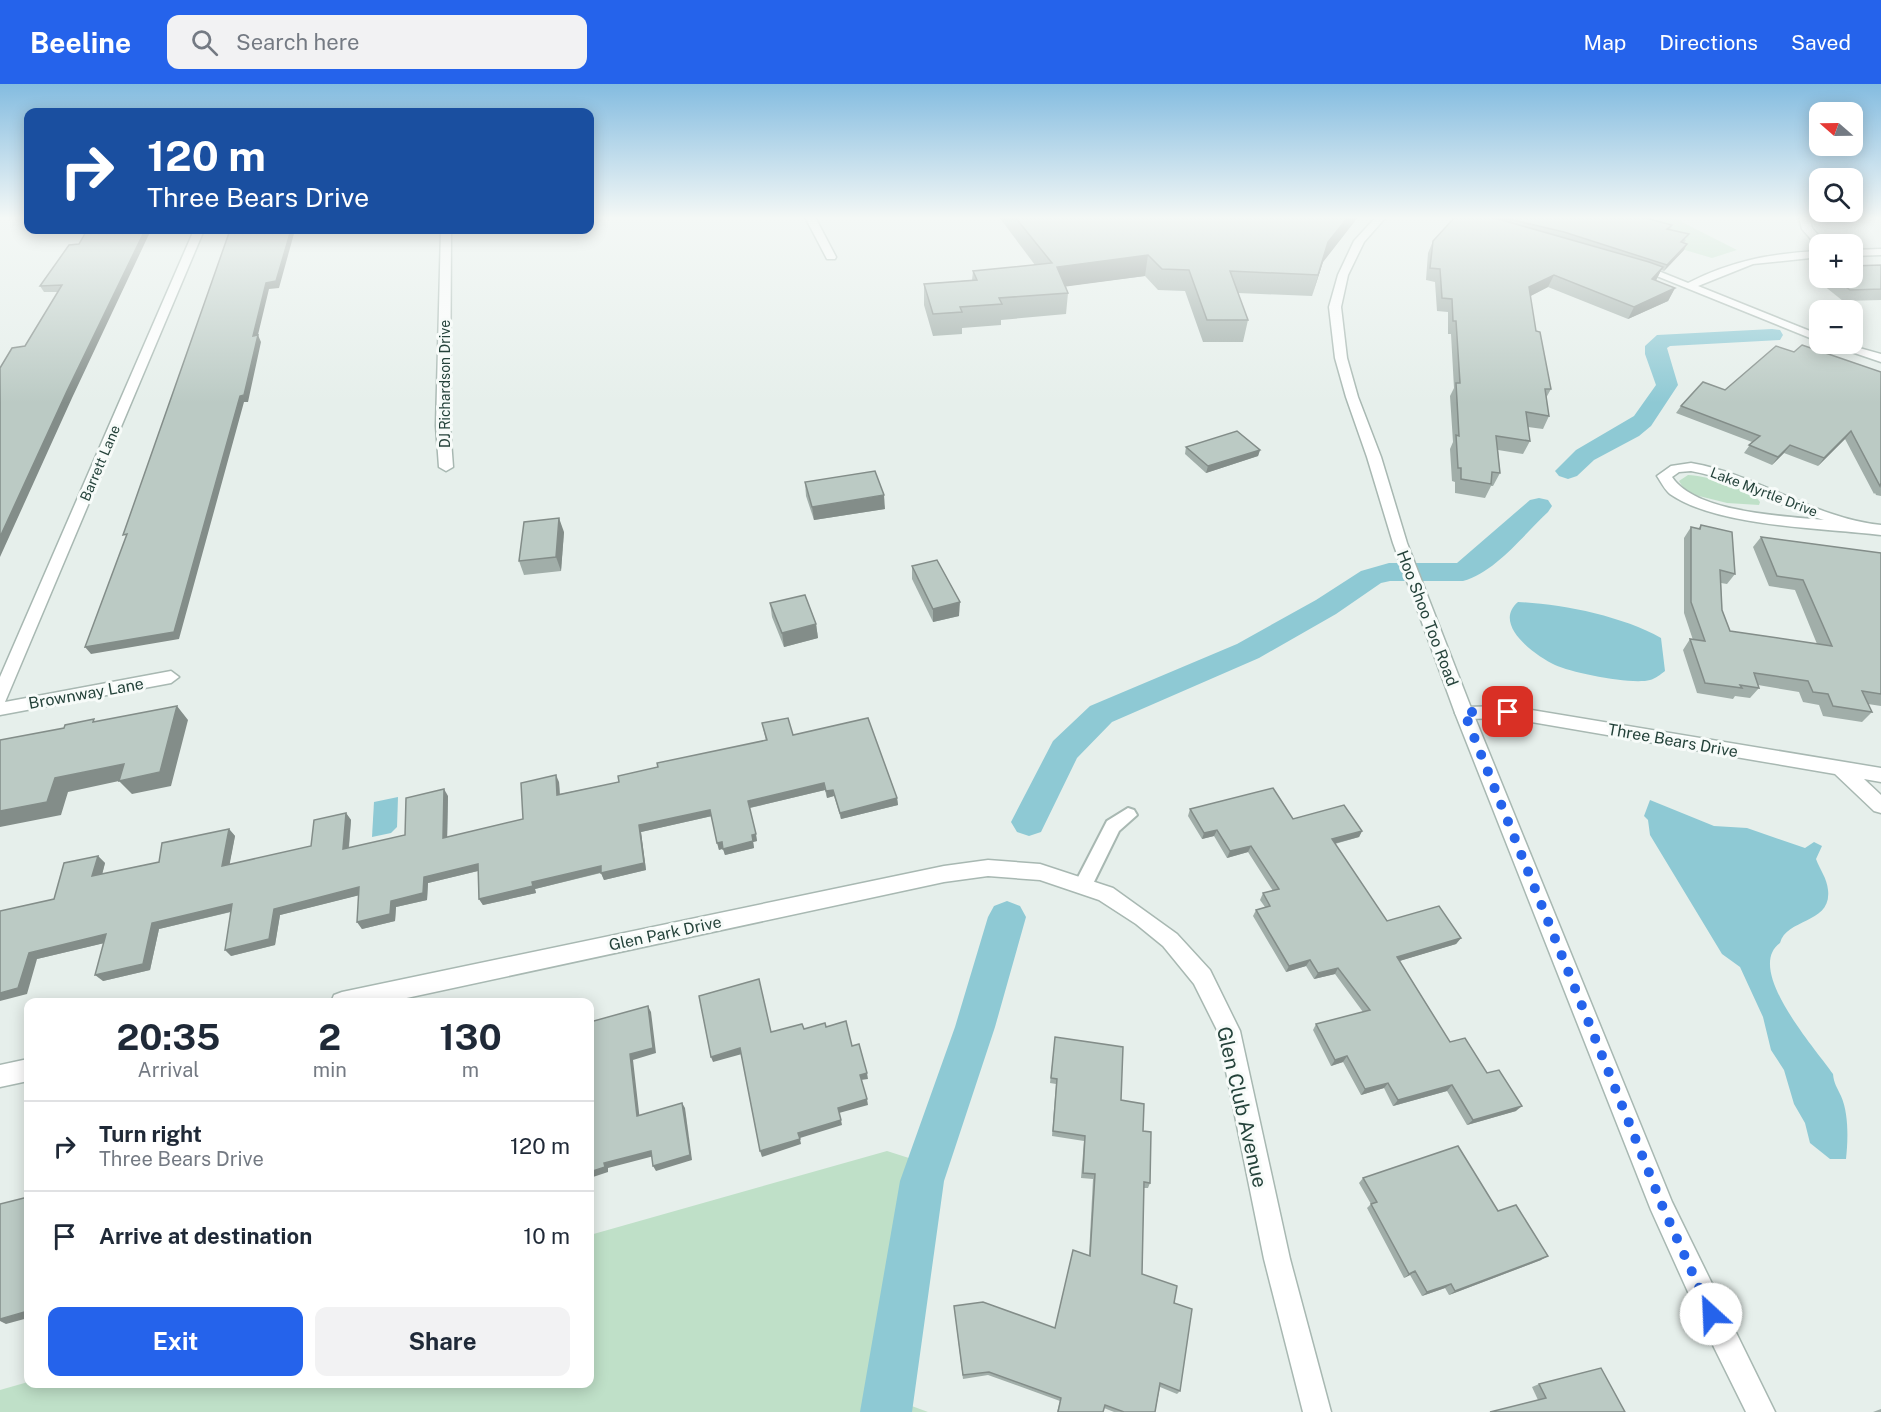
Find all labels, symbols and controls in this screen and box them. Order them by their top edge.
search box [167,15,587,69]
text: Beeline [30,26,131,59]
icon: search [188,26,221,59]
text: Search here [236,29,360,55]
text: Map [1584,30,1626,55]
text: Directions [1659,30,1758,55]
text: Saved [1791,30,1851,55]
north arrow [1809,102,1863,156]
map controls [1809,102,1863,354]
text: 120 m [147,131,266,180]
icon: right [48,132,126,210]
button: search [1809,168,1863,222]
text: Three Bears Drive [147,181,369,213]
button: + [1809,234,1863,288]
button: − [1809,300,1863,354]
street label: DJ Richardson Drive [437,320,453,448]
street label: Barrett Lane [77,423,123,503]
street label: Lake Myrtle Drive [1708,464,1820,520]
street label: Hoo Shoo Too Road [1393,548,1462,689]
street label: Brownway Lane [27,674,145,713]
pin [1482,686,1533,737]
icon: arrive [1491,695,1524,728]
street label: Three Bears Drive [1606,720,1739,761]
street label: Glen Park Drive [607,912,723,955]
text: 20:35 [116,1016,220,1058]
text: 2 [318,1016,341,1058]
text: 130 [439,1016,502,1058]
street label: Glen Club Avenue [1212,1024,1272,1190]
text: Arrival [138,1058,199,1082]
text: min [313,1058,347,1082]
text: m [462,1058,479,1082]
text: Turn right [99,1121,202,1147]
icon: right [48,1130,81,1163]
text: 120 m [510,1133,570,1159]
text: Three Bears Drive [99,1147,264,1171]
icon: arrive [48,1220,81,1253]
text: Arrive at destination [99,1223,312,1249]
text: 10 m [523,1223,570,1249]
position arrow [1679,1282,1743,1346]
button: Exit [48,1307,303,1376]
button: Share [315,1307,570,1376]

